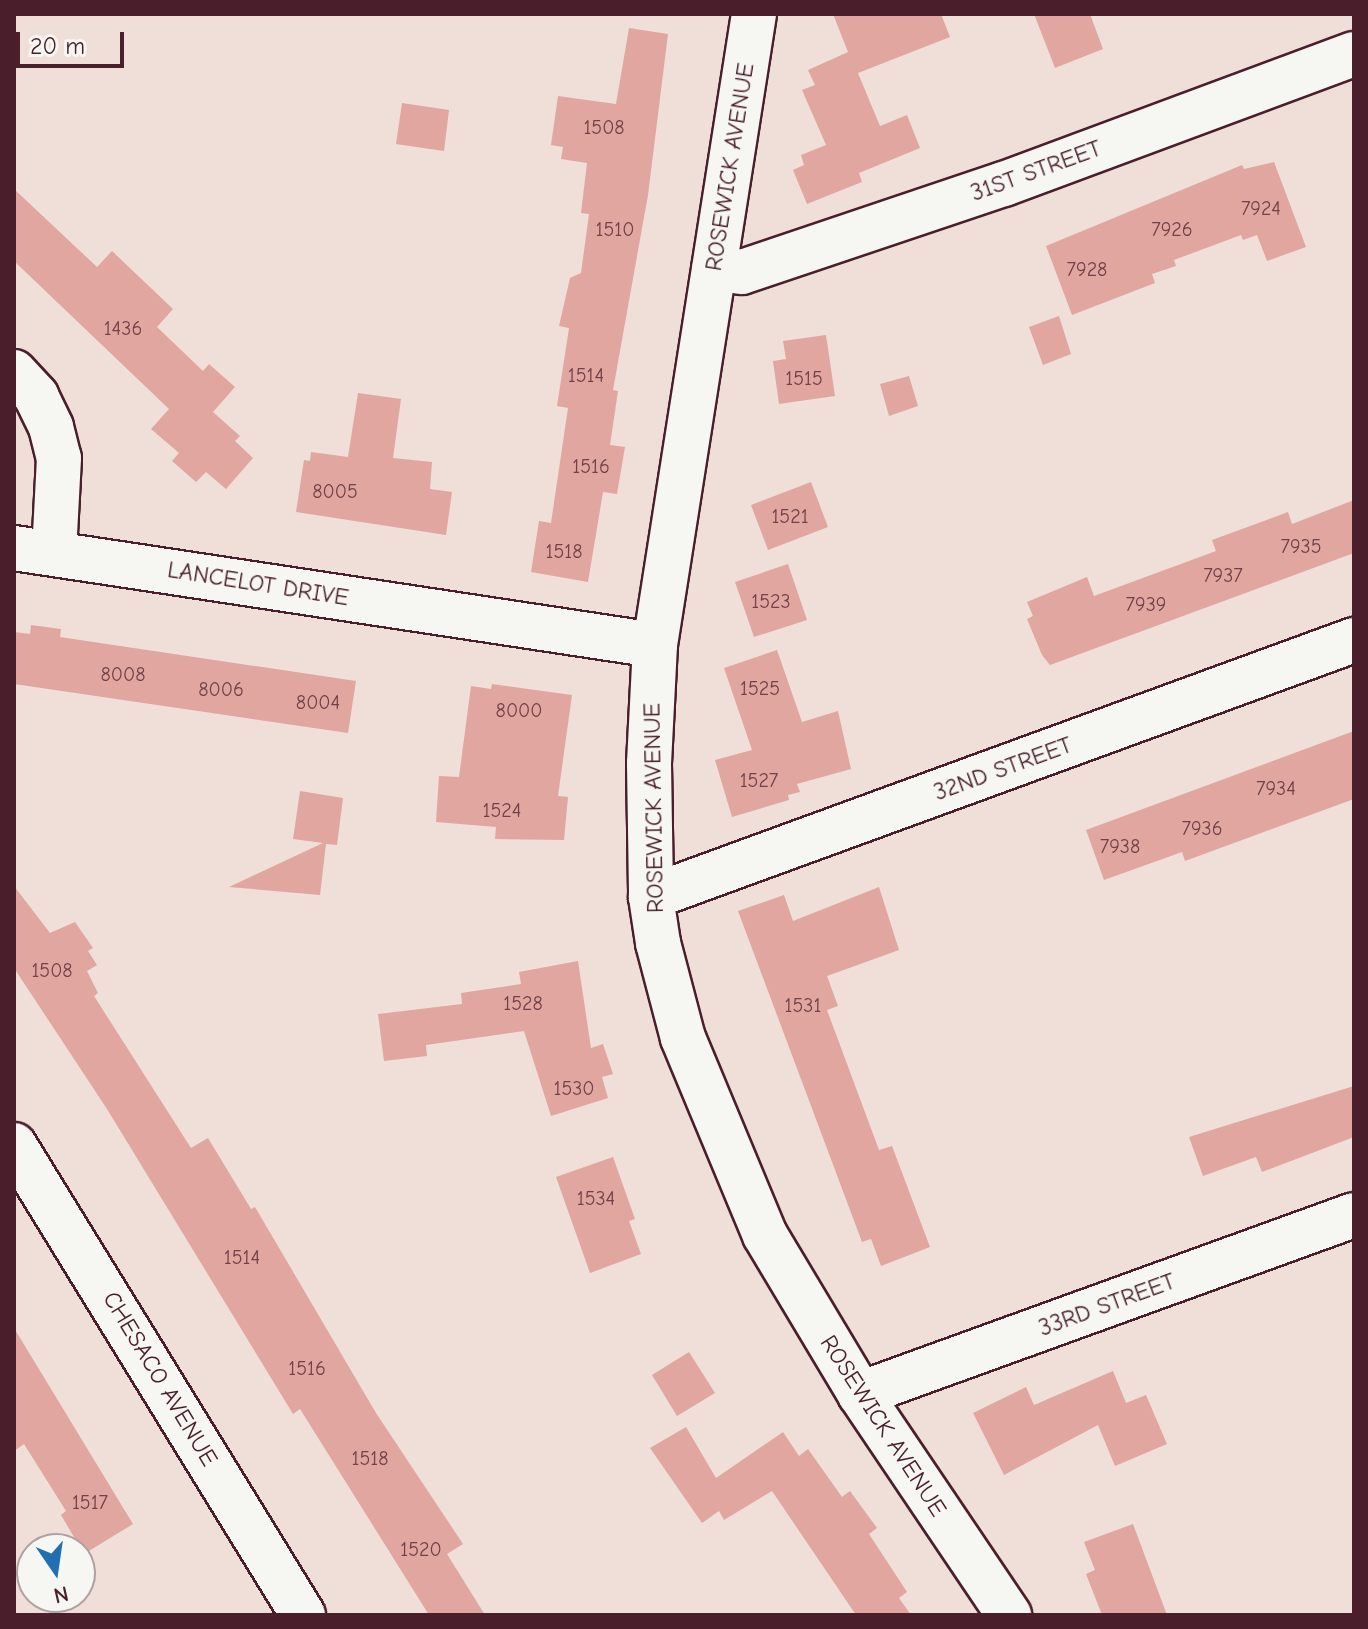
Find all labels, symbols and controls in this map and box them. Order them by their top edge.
scale bar [20,16,128,66]
text: 20 m [30,32,85,60]
street label: ROSEWICK AVENUE [699,61,761,273]
house number: 1508 [583,115,625,139]
street label: 31ST STREET [967,134,1105,208]
house number: 7924 [1241,196,1281,220]
house number: 1510 [596,217,634,241]
house number: 7926 [1151,217,1193,241]
house number: 7928 [1067,257,1107,281]
house number: 1436 [104,316,142,340]
house number: 1514 [568,363,604,387]
house number: 1515 [785,366,823,390]
house number: 1516 [572,454,610,478]
house number: 8005 [312,479,358,503]
house number: 1521 [771,504,809,528]
house number: 7935 [1281,534,1321,558]
house number: 1518 [546,539,582,563]
street label: LANCELOT DRIVE [165,555,351,613]
house number: 7937 [1203,563,1243,587]
house number: 1523 [751,589,791,613]
house number: 7939 [1126,592,1166,616]
house number: 8008 [101,662,145,686]
house number: 1525 [740,676,780,700]
house number: 8006 [198,677,244,701]
house number: 8004 [296,690,340,714]
house number: 8000 [496,698,542,722]
street label: ROSEWICK AVENUE [638,703,670,913]
street label: 32ND STREET [930,731,1076,807]
house number: 1527 [740,768,778,792]
house number: 7934 [1256,776,1296,800]
house number: 1524 [483,798,521,822]
house number: 7936 [1182,816,1222,840]
house number: 7938 [1100,834,1140,858]
house number: 1508 [31,958,73,982]
house number: 1528 [503,991,543,1015]
house number: 1531 [785,993,821,1017]
house number: 1530 [553,1076,595,1100]
house number: 1534 [577,1186,615,1210]
house number: 1514 [224,1245,260,1269]
street label: 33RD STREET [1035,1267,1179,1343]
street label: CHESACO AVENUE [96,1286,224,1472]
street label: ROSEWICK AVENUE [814,1330,952,1522]
house number: 1516 [288,1356,326,1380]
house number: 1518 [352,1446,388,1470]
house number: 1517 [72,1490,108,1514]
north arrow [16,1533,96,1613]
house number: 1520 [400,1537,442,1561]
text: N [51,1580,71,1609]

